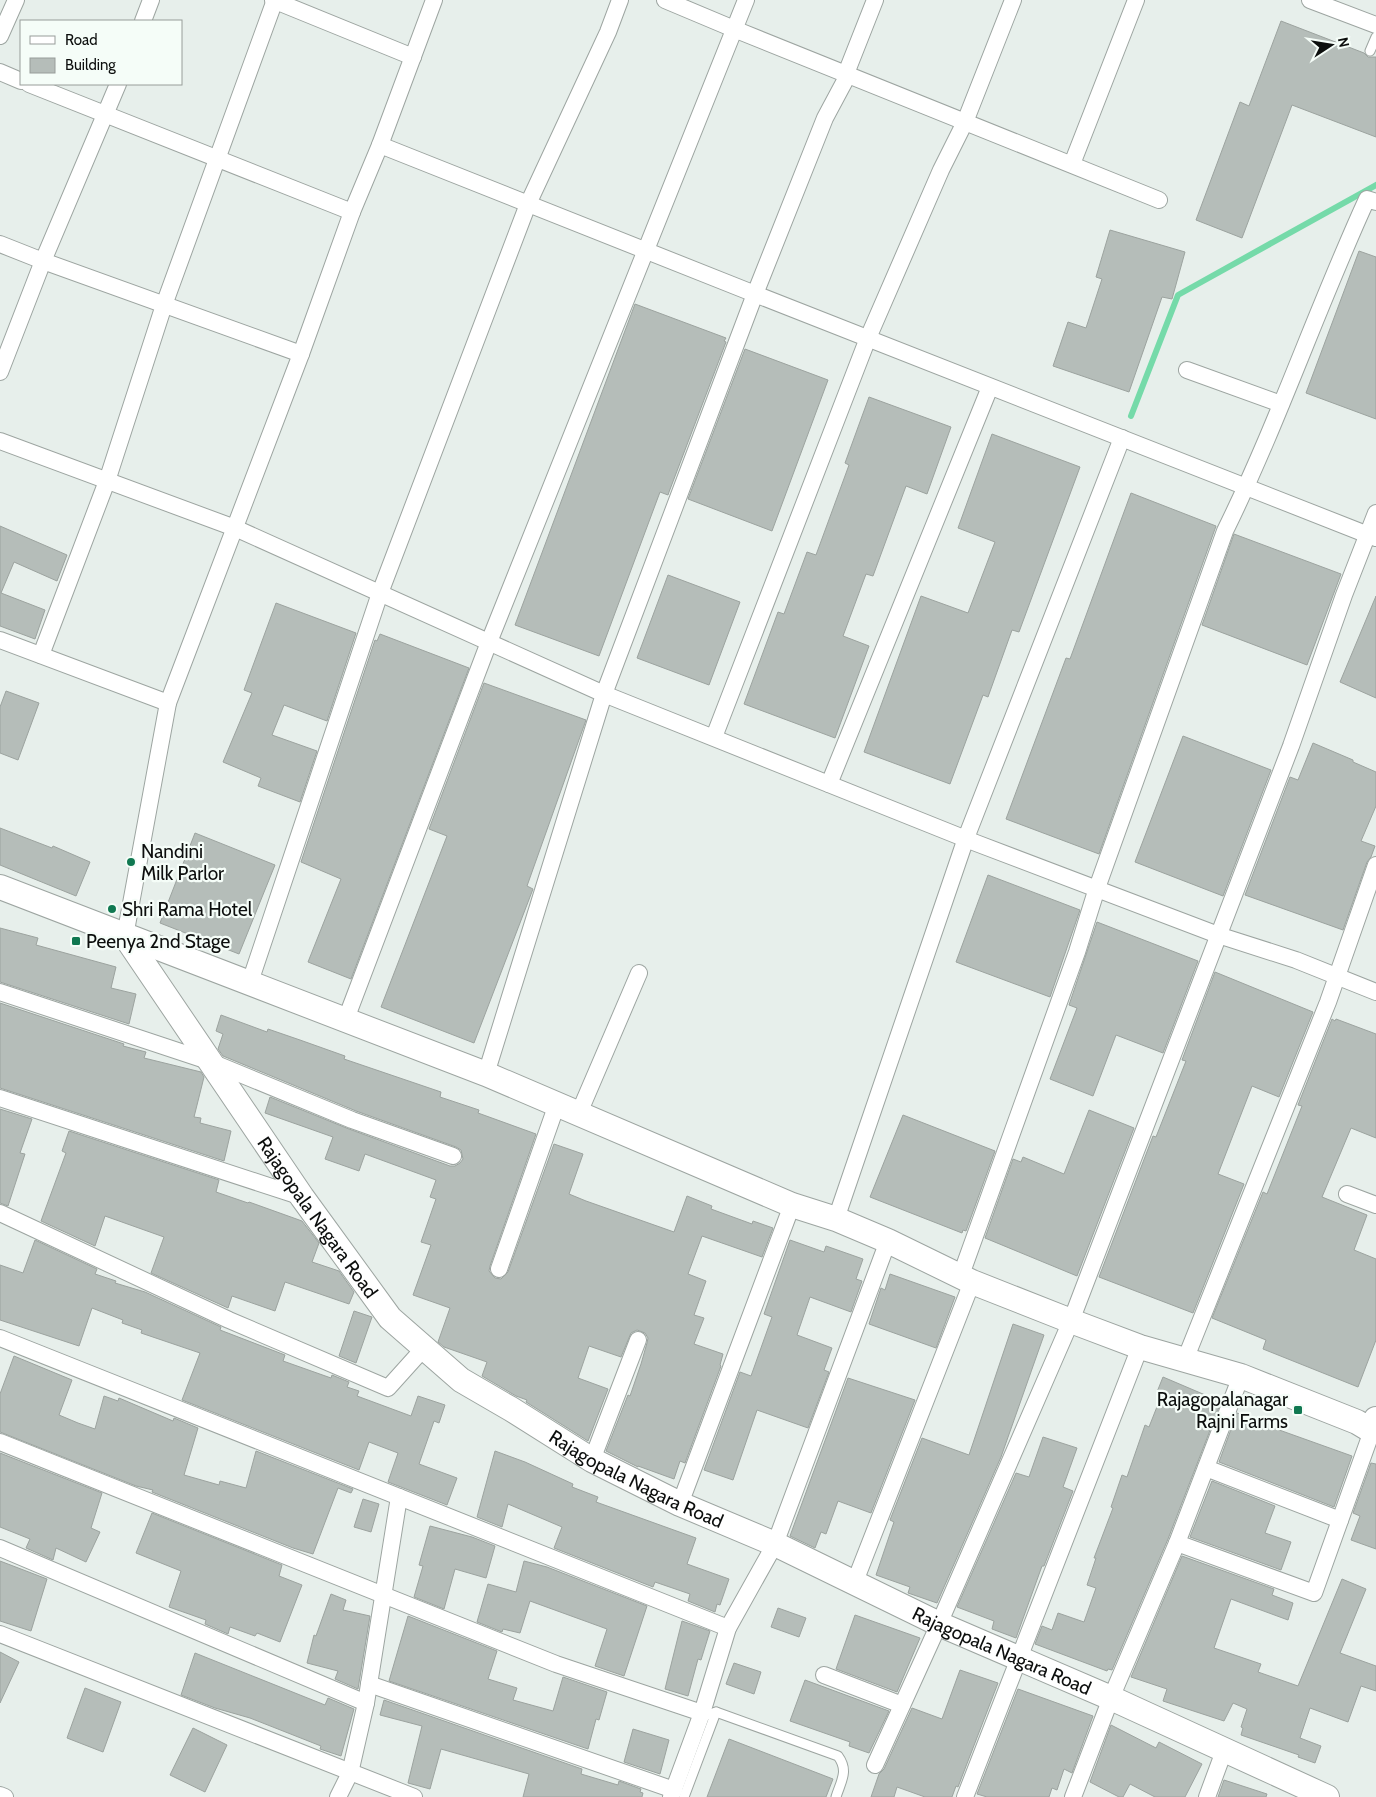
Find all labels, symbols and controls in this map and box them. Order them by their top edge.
legend [20,20,182,85]
north arrow [1306,20,1356,70]
text: Road [65,31,98,49]
text: N [1334,36,1354,49]
text: Building [65,56,116,74]
place label: Nandini Milk Parlor [141,840,224,885]
marker: Nandini Milk Parlor [125,856,137,868]
place label: Shri Rama Hotel [122,898,253,921]
marker: Shri Rama Hotel [106,903,118,915]
place label: Peenya 2nd Stage [86,930,231,953]
marker: Peenya 2nd Stage [70,935,82,947]
street label: Rajagopala Nagara Road [253,1132,383,1302]
place label: Rajagopalanagar Rajni Farms [1157,1388,1288,1433]
marker: Rajagopalanagar Rajni Farms [1292,1404,1304,1416]
street label: Rajagopala Nagara Road [545,1425,727,1533]
street label: Rajagopala Nagara Road [909,1601,1095,1700]

